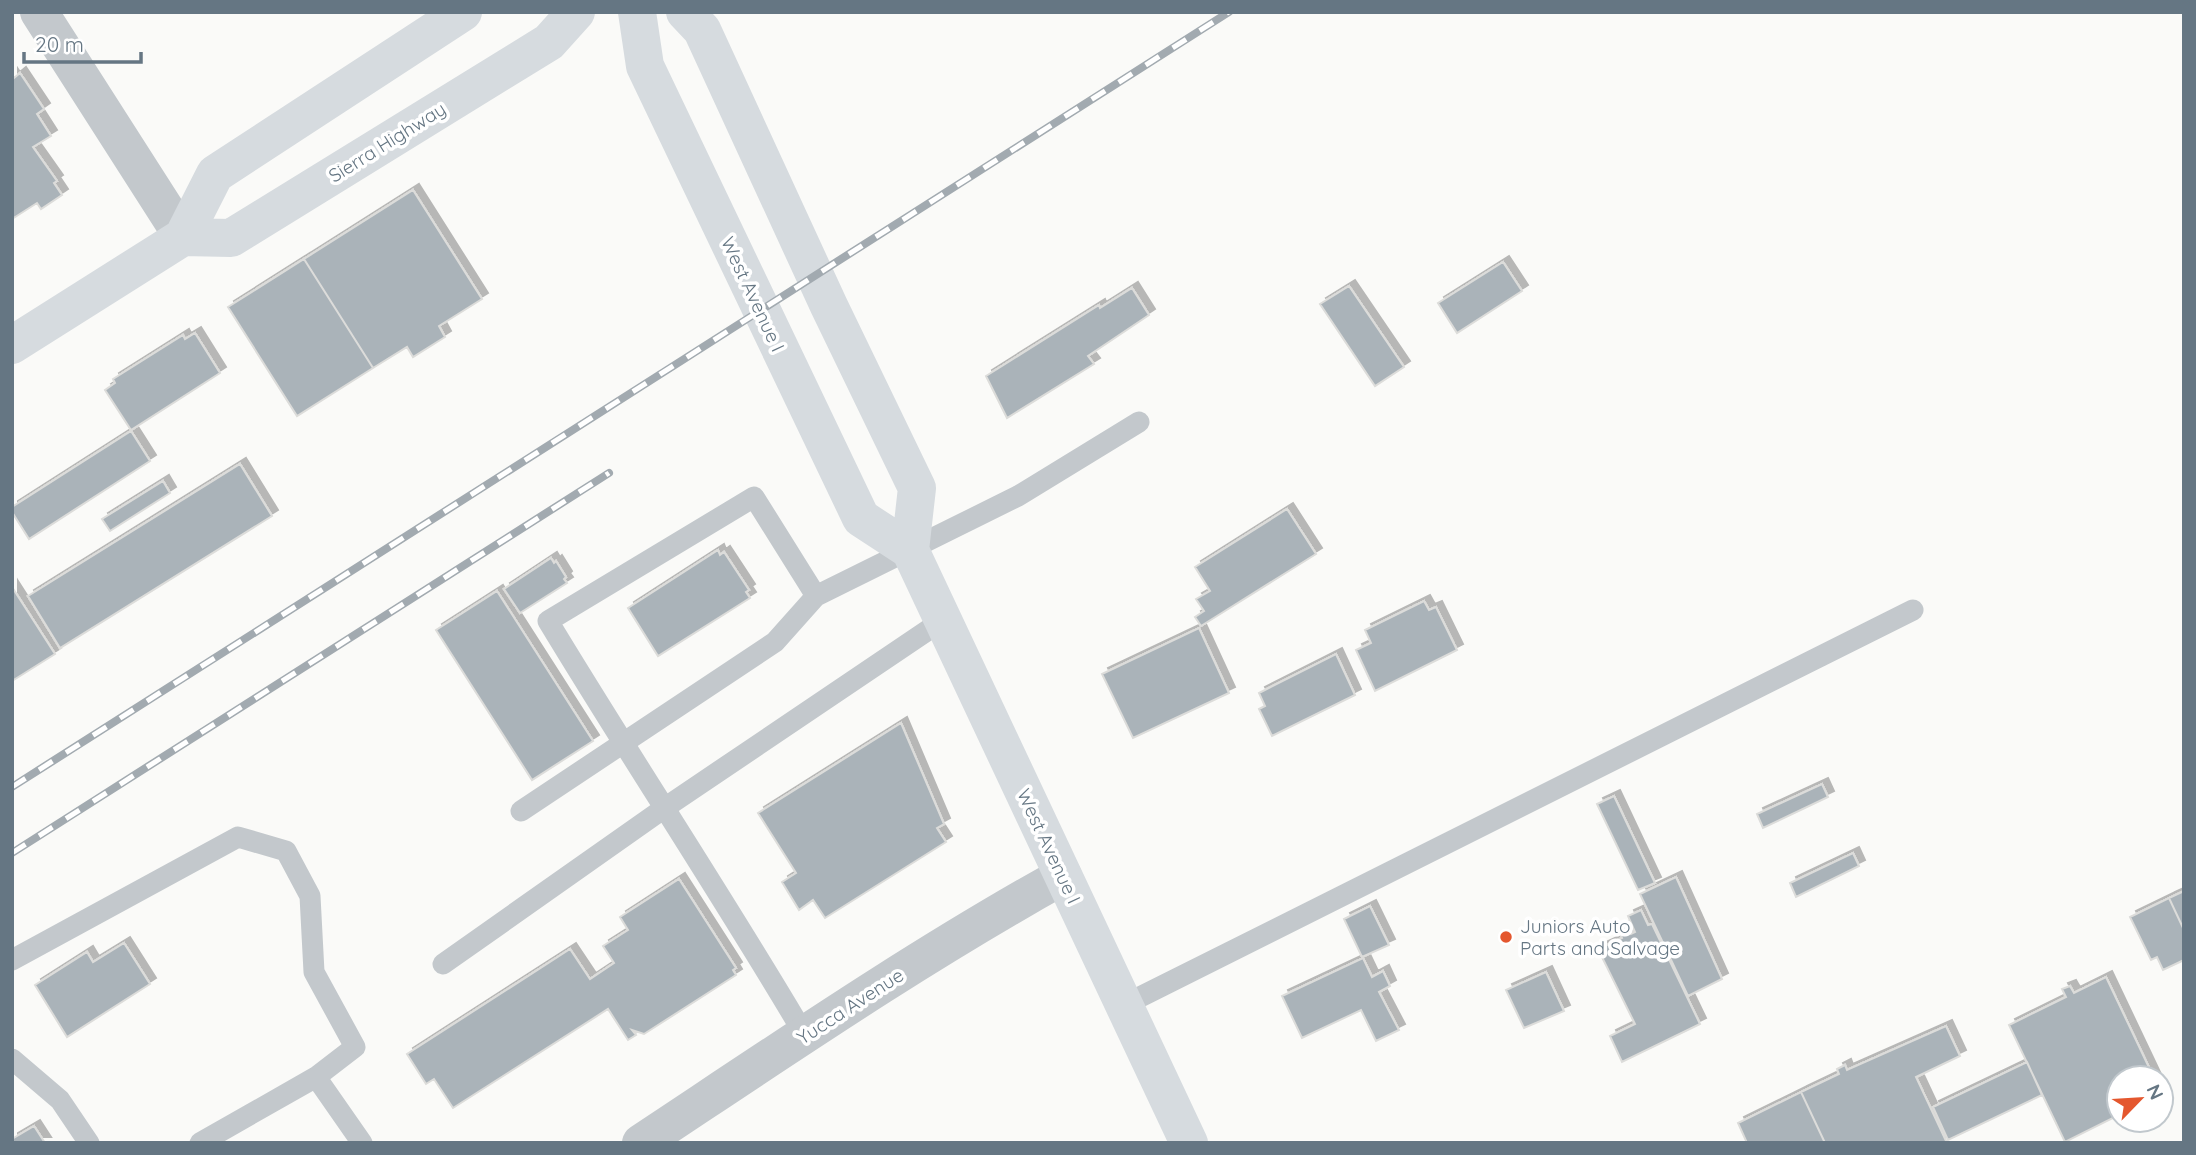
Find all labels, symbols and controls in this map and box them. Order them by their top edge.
scale bar [24,21,142,65]
text: 20 m [35,31,84,57]
street label: Sierra Highway [324,96,450,188]
street label: West Avenue I [716,233,790,355]
street label: West Avenue I [1012,785,1086,907]
place label: Juniors Auto Parts and Salvage [1520,914,1680,960]
marker: Juniors Auto Parts and Salvage [1498,929,1514,945]
street label: Yucca Avenue [792,963,908,1049]
north arrow [2105,1064,2175,1134]
text: N [2142,1080,2169,1103]

